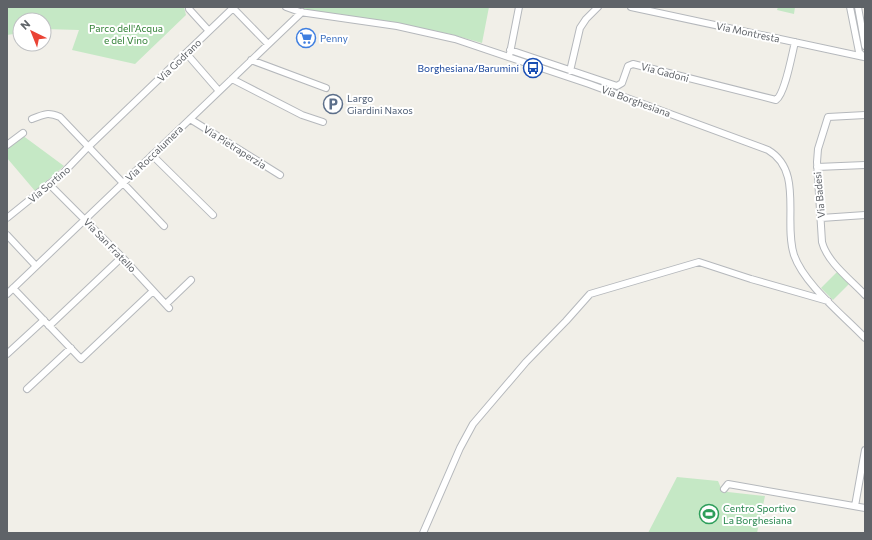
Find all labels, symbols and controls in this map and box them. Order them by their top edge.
north arrow [12,12,52,52]
text: N [17,17,32,32]
street label: Via Montresta [715,19,781,45]
park label: Parco dell'Acqua e del Vino [89,22,163,46]
supermarket icon: Penny [295,27,317,49]
place label: Penny [320,32,348,44]
street label: Via Godrano [155,36,204,84]
bus stop icon: Borghesiana/Barumini [522,57,544,79]
street label: Via Gadoni [640,60,690,84]
place label: Borghesiana/Barumini [418,62,519,74]
street label: Via Borghesiana [600,83,672,119]
place label: Largo Giardini Naxos [347,92,413,116]
parking icon: Largo Giardini Naxos [322,93,344,115]
street label: Via Roccalumera [123,123,185,183]
street label: Via Pietraperzia [201,123,269,171]
street label: Via Sortino [26,163,72,205]
street label: Via Badesi [811,171,827,219]
street label: Via San Fratello [81,216,139,274]
place label: Centro Sportivo La Borghesiana [723,502,796,526]
sports icon: Centro Sportivo La Borghesiana [698,503,720,525]

